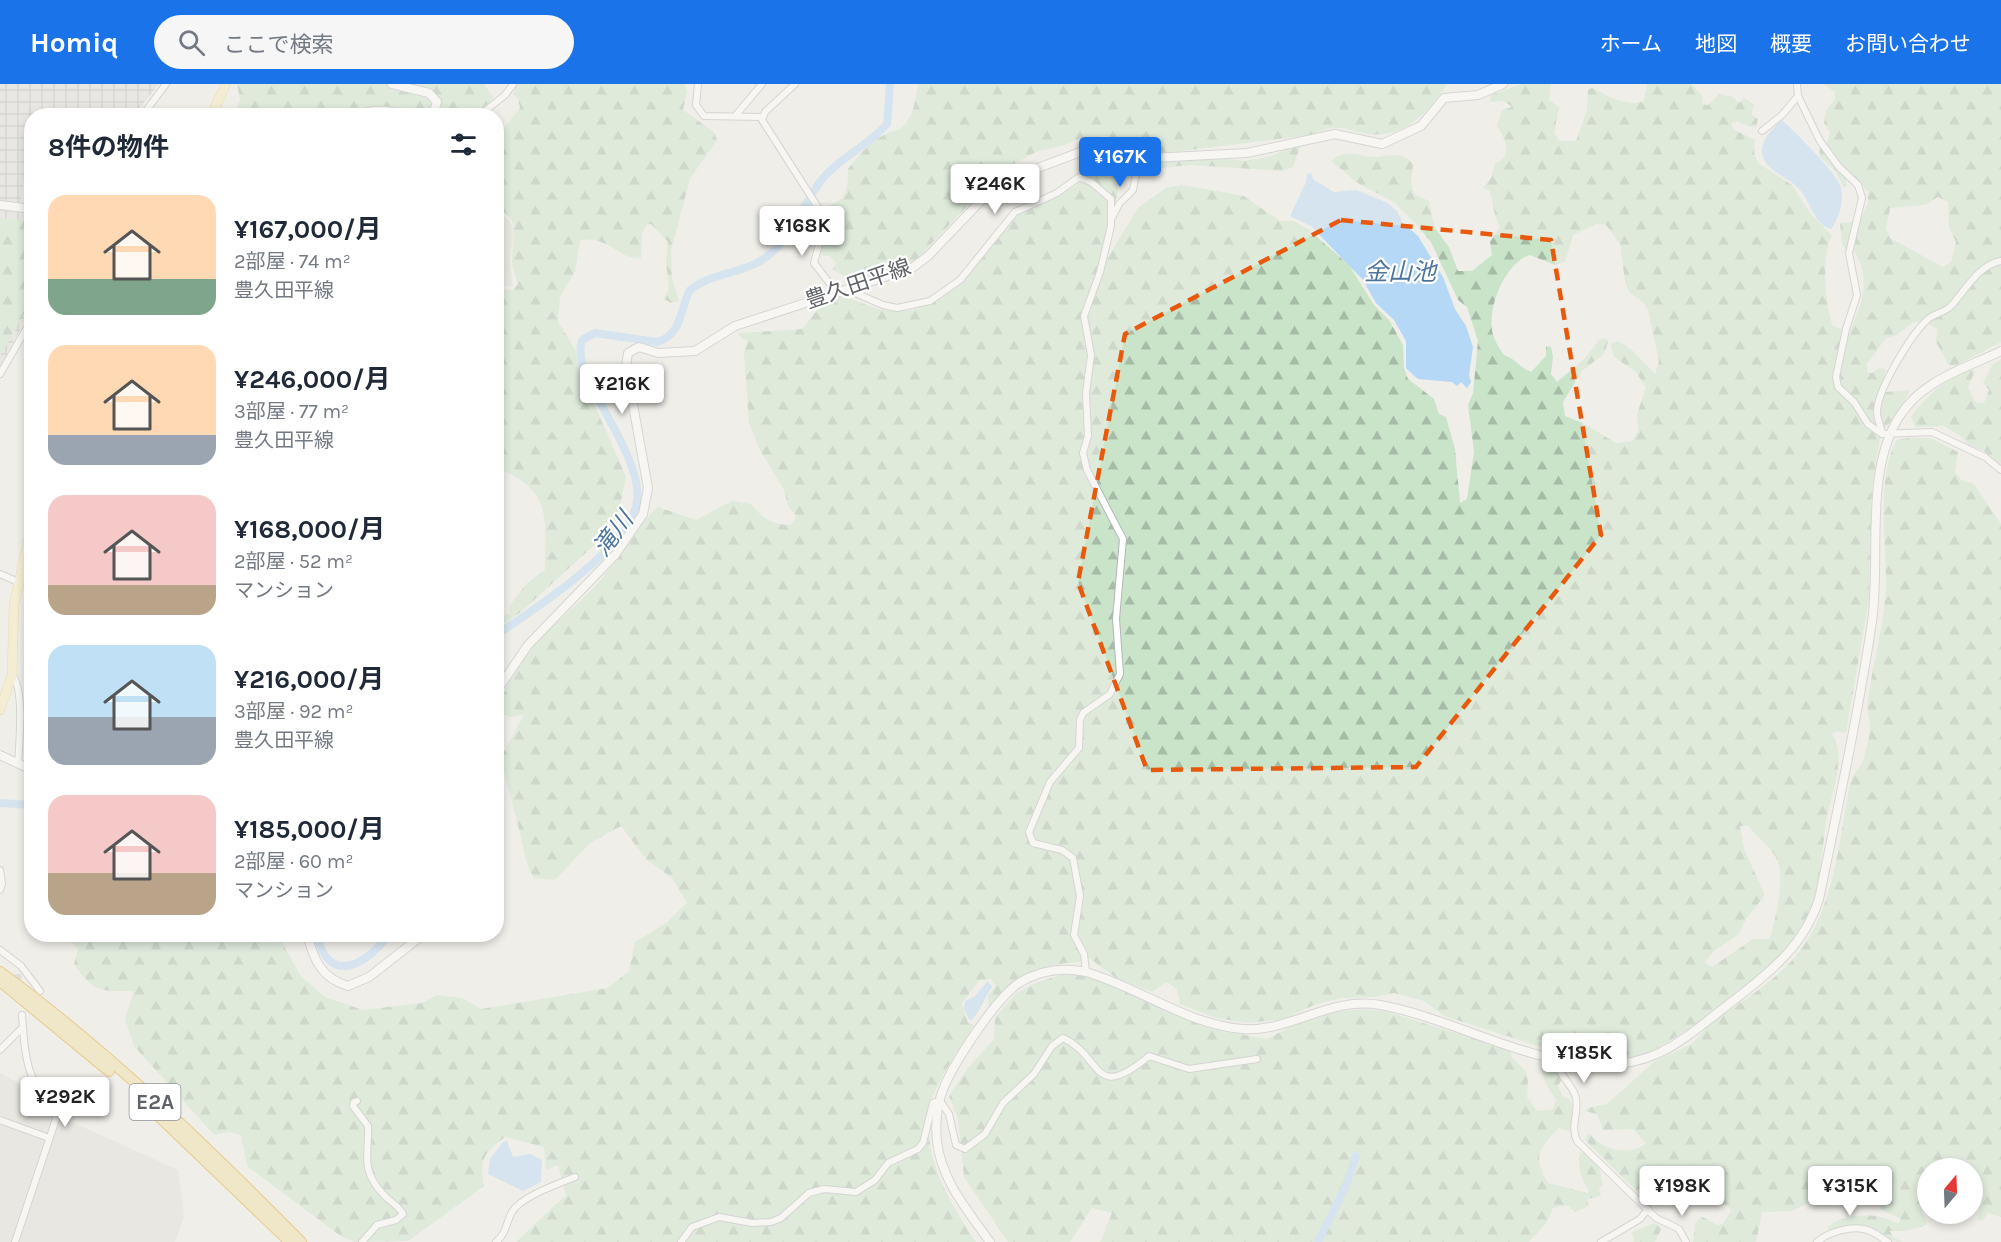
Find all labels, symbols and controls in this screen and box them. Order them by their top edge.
search box [154,15,574,69]
text: Homiq [30,26,118,59]
icon: search [175,26,208,59]
text: ここで検索 [223,32,333,58]
text: ホーム [1600,32,1662,56]
text: 地図 [1695,32,1737,56]
text: 概要 [1770,32,1812,56]
text: お問い合わせ [1845,32,1971,56]
icon: filters [447,128,480,161]
text: 8件の物件 [48,132,169,163]
pin: ¥167K [1078,137,1162,188]
text: ¥167K [1093,145,1147,168]
pin: ¥246K [953,164,1037,215]
text: ¥246K [965,172,1025,195]
pin: ¥168K [760,206,844,257]
text: ¥167,000/月 [234,214,381,245]
text: ¥168K [773,214,831,237]
icon: home [96,219,168,291]
text: 2部屋 · 74 m² [234,250,351,273]
street label: 豊久田平線 [802,254,914,314]
water label: 金山池 [1364,258,1438,286]
text: 豊久田平線 [234,279,334,302]
text: ¥246,000/月 [234,364,390,395]
pin: ¥216K [580,364,664,415]
icon: home [96,369,168,441]
text: ¥216K [594,372,650,395]
text: 3部屋 · 77 m² [234,400,349,423]
text: 豊久田平線 [234,429,334,452]
water label: 滝川 [587,504,640,562]
text: ¥168,000/月 [234,514,385,545]
icon: home [96,519,168,591]
text: 2部屋 · 52 m² [234,550,353,573]
text: マンション [234,579,334,602]
text: ¥216,000/月 [234,664,384,695]
icon: home [96,669,168,741]
text: 3部屋 · 92 m² [234,700,354,723]
text: 豊久田平線 [234,729,334,752]
text: ¥185,000/月 [234,814,385,845]
icon: home [96,819,168,891]
text: 2部屋 · 60 m² [234,850,353,873]
text: マンション [234,879,334,902]
pin: ¥185K [1542,1033,1626,1084]
text: ¥185K [1556,1041,1612,1064]
pin: ¥292K [23,1077,107,1128]
road number: E2A [130,1084,180,1120]
text: ¥292K [34,1085,96,1108]
north arrow [1917,1158,1983,1224]
map controls [1917,1158,1983,1224]
pin: ¥198K [1640,1166,1724,1217]
pin: ¥315K [1808,1166,1892,1217]
text: ¥198K [1653,1174,1711,1197]
text: ¥315K [1822,1174,1878,1197]

